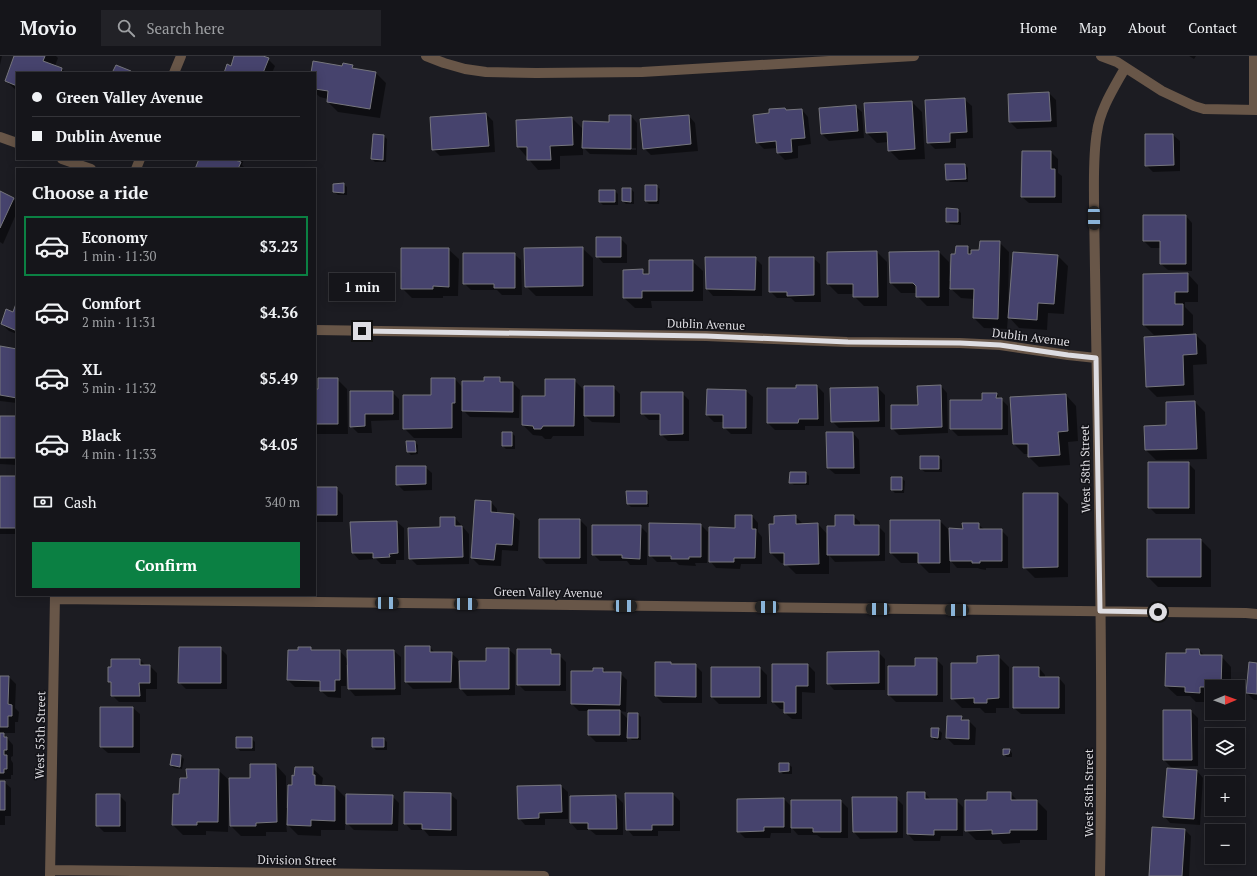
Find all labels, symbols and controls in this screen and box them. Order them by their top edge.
search box [101,10,381,46]
text: Movio [20,15,77,40]
icon: search [115,17,137,39]
text: Search here [147,18,225,38]
text: Home [1020,18,1057,37]
text: Map [1079,18,1106,37]
text: About [1128,18,1166,37]
text: Contact [1188,18,1237,37]
text: Green Valley Avenue [56,87,203,107]
text: Dublin Avenue [56,126,161,146]
text: Choose a ride [32,180,148,204]
car [1088,206,1100,230]
text: Economy [82,227,147,247]
icon: car [34,228,70,264]
text: $3.23 [260,236,298,256]
text: 1 min · 11:30 [82,247,156,265]
callout: 1 min [329,273,395,301]
text: 1 min [344,278,380,296]
text: Comfort [82,293,141,313]
icon: car [34,294,70,330]
text: $4.36 [260,302,298,322]
text: 2 min · 11:31 [82,313,156,331]
street label: Dublin Avenue [667,315,745,333]
route end [353,322,371,340]
street label: Dublin Avenue [991,325,1071,349]
text: XL [82,359,102,379]
icon: car [34,360,70,396]
text: $5.49 [260,368,298,388]
text: 3 min · 11:32 [82,379,156,397]
street label: West 58th Street [1077,424,1093,513]
text: Black [82,425,121,445]
icon: car [34,426,70,462]
text: $4.05 [260,434,298,454]
text: 4 min · 11:33 [82,445,156,463]
icon: cash [32,491,54,513]
text: Cash [64,492,97,512]
text: 340 m [265,493,300,511]
button: Confirm [32,542,300,588]
street label: Green Valley Avenue [493,584,603,600]
car [375,597,399,609]
car [454,598,478,610]
car [613,600,637,612]
car [755,601,779,613]
car [866,603,890,615]
route start [1149,603,1167,621]
car [945,604,969,616]
north arrow [1205,680,1245,720]
map controls [1205,680,1245,864]
street label: West 55th Street [32,690,48,779]
button: layers [1205,728,1245,768]
street label: West 58th Street [1081,748,1096,837]
button: + [1205,776,1245,816]
button: − [1205,824,1245,864]
street label: Division Street [257,852,337,868]

